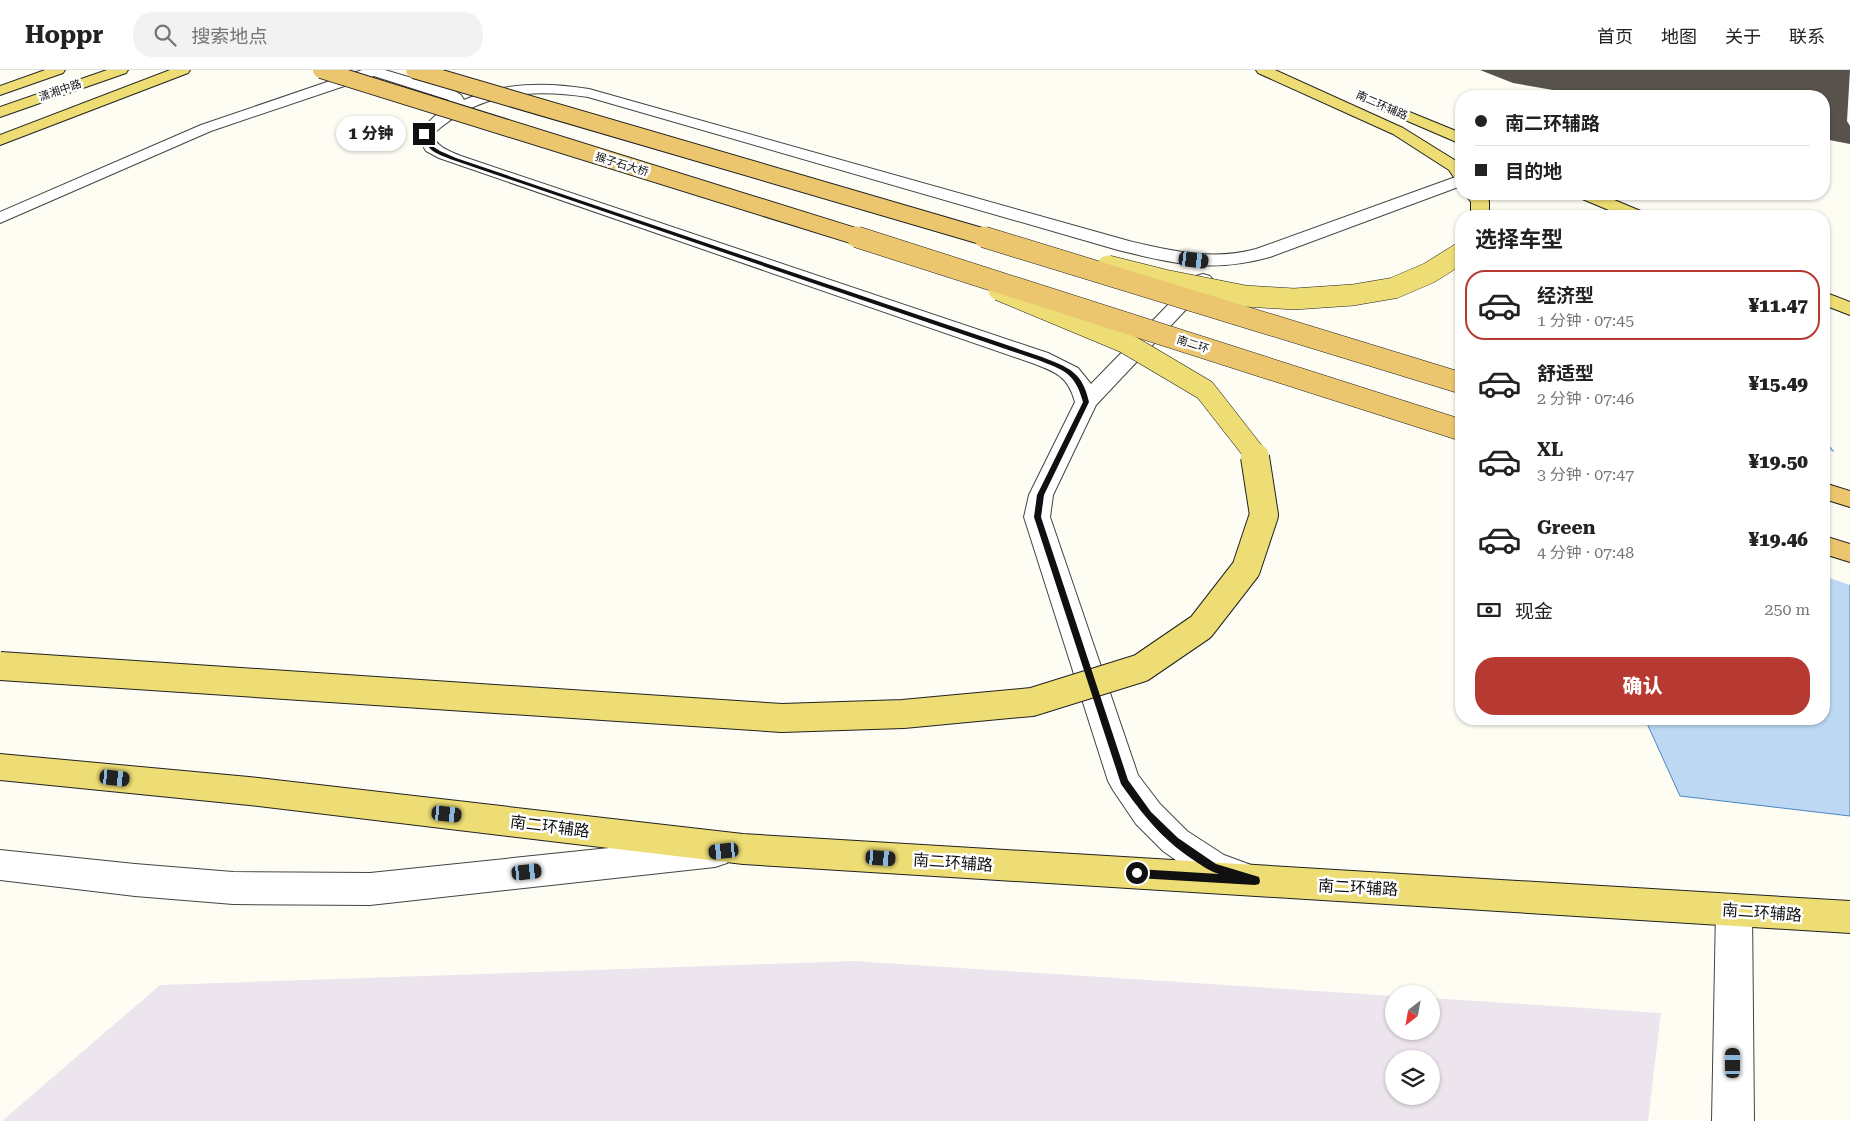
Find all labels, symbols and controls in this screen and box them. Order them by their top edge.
search box [133,12,483,57]
text: Hoppr [25,21,103,49]
icon: search [151,21,179,49]
text: 搜索地点 [191,25,267,48]
text: 首页 [1597,26,1633,47]
text: 地图 [1661,26,1697,47]
text: 关于 [1725,26,1761,47]
text: 联系 [1789,26,1825,47]
street label: 潇湘中路 [37,77,83,104]
street label: 南二环辅路 [1354,88,1410,123]
text: 南二环辅路 [1505,112,1600,135]
callout: 1 分钟 [336,116,406,152]
route end [413,123,435,145]
text: 1 分钟 [348,124,394,143]
street label: 猴子石大桥 [594,150,650,179]
text: 目的地 [1505,160,1562,183]
text: 选择车型 [1475,227,1563,252]
car [1178,251,1209,269]
icon: car [1477,283,1522,328]
text: 经济型 [1537,284,1594,307]
text: ¥11.47 [1748,294,1808,317]
text: 1 分钟 · 07:45 [1537,311,1634,330]
street label: 南二环 [1175,333,1211,356]
icon: car [1477,361,1522,406]
text: 舒适型 [1537,362,1594,385]
text: ¥15.49 [1748,372,1808,395]
text: 2 分钟 · 07:46 [1537,389,1634,408]
text: XL [1537,438,1563,461]
icon: car [1477,439,1522,484]
text: ¥19.50 [1748,450,1808,473]
text: 3 分钟 · 07:47 [1537,465,1634,484]
text: Green [1537,516,1595,539]
icon: car [1477,517,1522,562]
text: ¥19.46 [1748,528,1808,551]
text: 4 分钟 · 07:48 [1537,543,1634,562]
icon: cash [1475,596,1503,624]
text: 现金 [1515,600,1553,623]
text: 250 m [1764,600,1810,619]
button: 确认 [1475,657,1810,715]
car [99,769,130,787]
car [431,805,462,823]
street label: 南二环辅路 [509,812,591,841]
car [708,842,739,860]
car [865,849,896,867]
street label: 南二环辅路 [912,850,994,875]
route start [1126,862,1148,884]
car [511,863,542,881]
street label: 南二环辅路 [1318,876,1398,899]
street label: 南二环辅路 [1721,900,1803,925]
north arrow [1385,985,1440,1040]
map controls [1385,985,1440,1105]
car [1725,1048,1740,1078]
button: layers [1385,1050,1440,1105]

